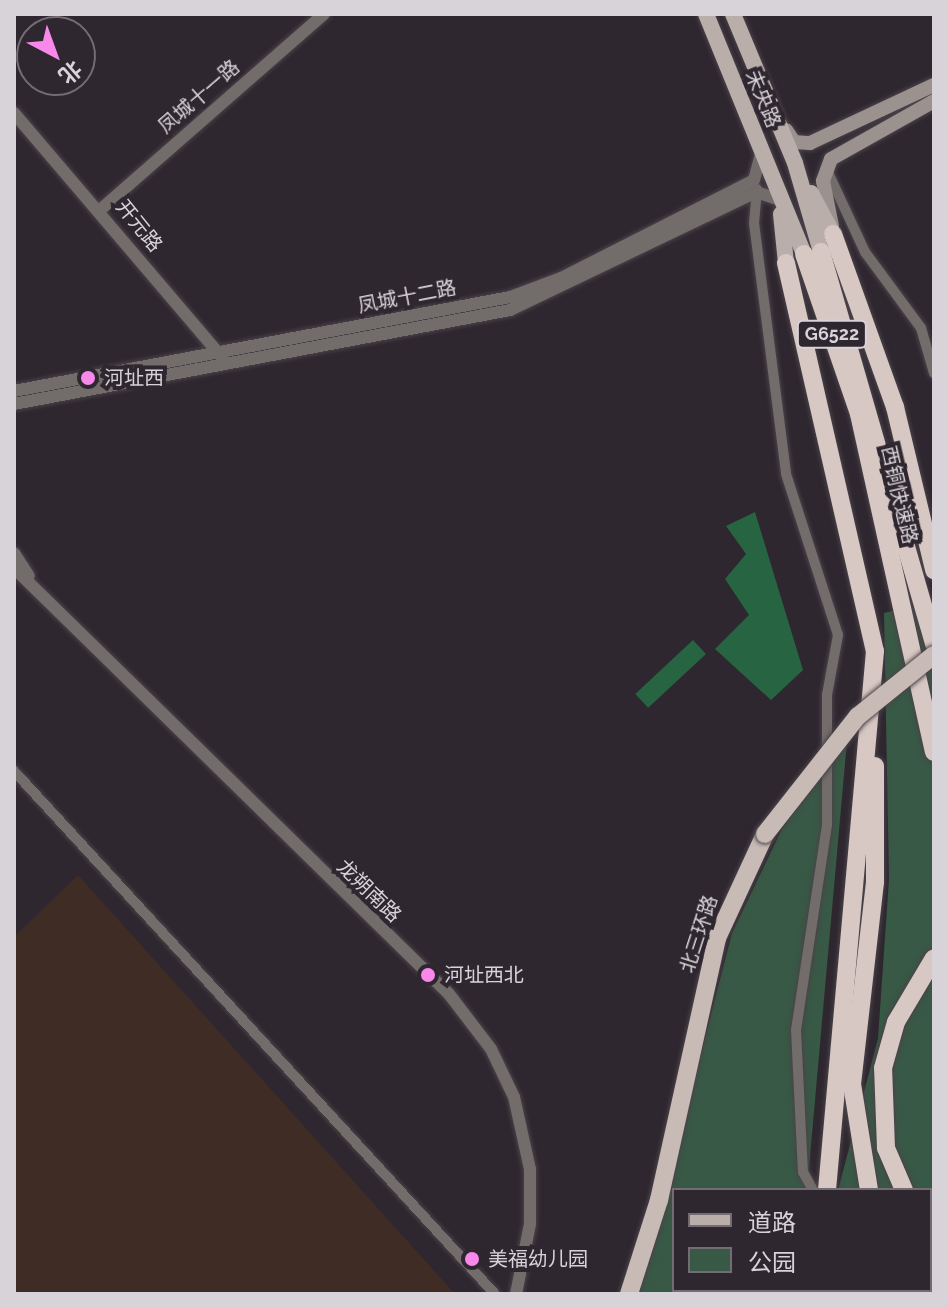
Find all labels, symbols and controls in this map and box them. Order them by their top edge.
north arrow [16,16,96,96]
street label: 凤城十一路 [153,55,245,139]
text: 北 [54,56,87,90]
street label: 未央路 [741,67,785,131]
street label: 开元路 [111,195,167,257]
street label: 凤城十二路 [356,276,458,318]
road number: G6522 [796,320,868,348]
place label: 河址西 [104,366,164,390]
marker: 河址西 [79,369,97,387]
street label: 西铜快速路 [876,444,922,546]
street label: 龙朔南路 [332,855,406,927]
street label: 北三环路 [675,892,723,976]
place label: 河址西北 [444,963,524,987]
marker: 河址西北 [419,966,437,984]
legend [672,1188,932,1292]
text: 道路 [748,1208,796,1237]
place label: 美福幼儿园 [488,1247,588,1271]
text: 公园 [748,1248,796,1277]
marker: 美福幼儿园 [463,1250,481,1268]

